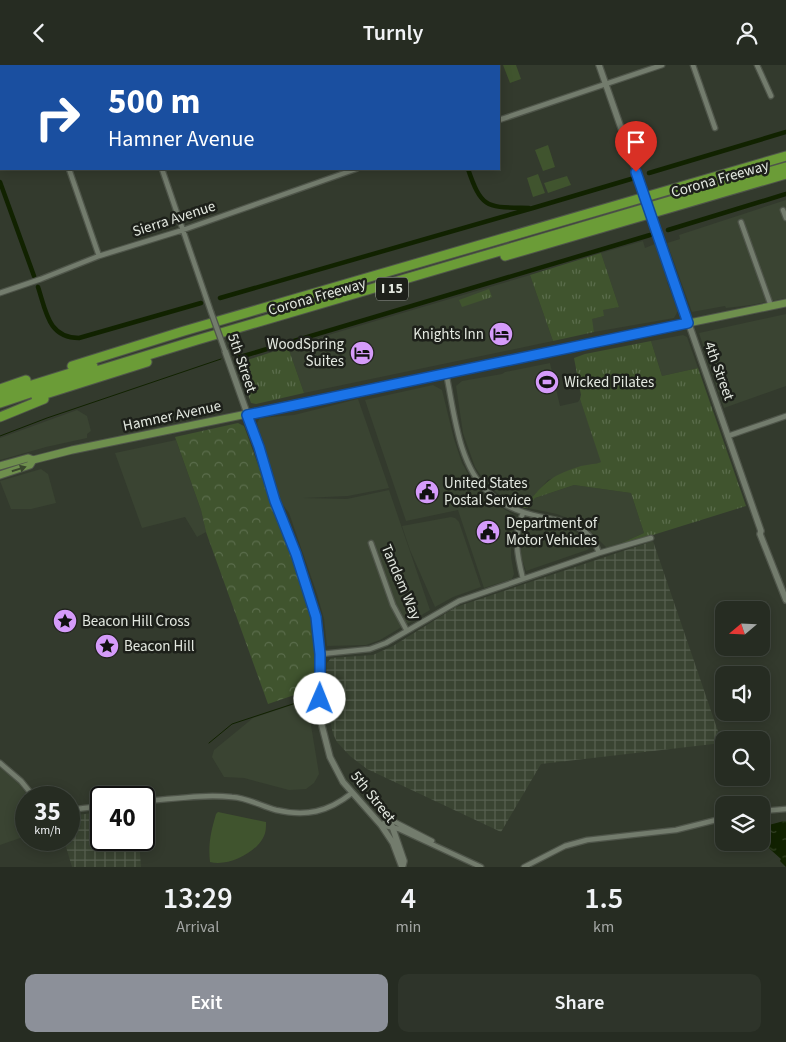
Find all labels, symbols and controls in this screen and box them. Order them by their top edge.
text: Turnly [363,17,423,49]
icon: back [25,19,53,47]
icon: person [733,19,761,47]
text: 500 m [108,77,200,127]
icon: right [25,85,90,150]
pin [615,121,657,172]
text: Hamner Avenue [108,123,254,155]
icon: arrive [622,128,650,156]
street label: Corona Freeway [669,155,771,203]
street label: Sierra Avenue [130,196,218,242]
street label: Corona Freeway [266,273,368,321]
road number: I 15 [376,277,408,300]
hotel icon: Knights Inn [488,321,514,347]
place label: Knights Inn [413,324,484,345]
street label: 5th Street [222,331,262,395]
place label: WoodSpring Suites [267,334,344,372]
street label: 4th Street [699,339,739,403]
hotel icon: WoodSpring Suites [349,340,375,366]
sports icon: Wicked Pilates [534,369,560,395]
place label: Wicked Pilates [564,372,654,393]
street label: Hamner Avenue [121,395,223,437]
one-way arrow [11,464,26,472]
place label: United States Postal Service [444,473,531,511]
public building icon: United States Postal Service [414,479,440,505]
place label: Department of Motor Vehicles [506,513,598,551]
public building icon: Department of Motor Vehicles [475,519,501,545]
street label: Tandem Way [376,541,426,623]
north arrow [715,601,770,656]
map controls [715,601,770,851]
place icon: Beacon Hill Cross [52,608,78,634]
place label: Beacon Hill Cross [82,611,190,632]
place icon: Beacon Hill [94,633,120,659]
place label: Beacon Hill [124,636,195,657]
button: sound [715,666,770,721]
position arrow [293,672,345,724]
button: search [715,731,770,786]
street label: 5th Street [346,767,400,827]
speed limit sign: 40 [90,786,155,851]
text: 35 [34,794,61,830]
button: layers [715,796,770,851]
text: km/h [34,822,61,839]
text: 13:29 [163,877,233,920]
text: 4 [401,877,416,920]
text: 1.5 [584,877,623,920]
text: Arrival [176,916,219,938]
text: min [395,916,421,938]
text: km [593,916,614,938]
button: Exit [25,974,388,1032]
button: Share [398,974,761,1032]

